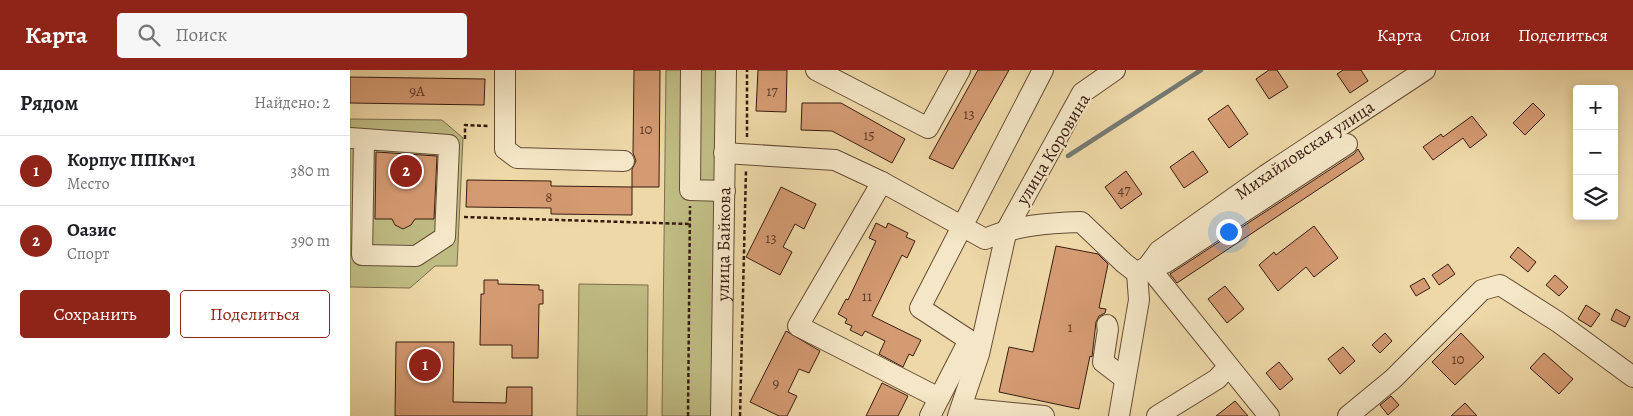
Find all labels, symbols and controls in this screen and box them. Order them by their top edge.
search box [117,13,467,58]
text: Карта [25,19,87,51]
icon: search [135,21,163,49]
text: Поиск [175,22,227,48]
text: Карта [1377,23,1422,47]
text: Слои [1450,23,1490,47]
text: Поделиться [1518,23,1608,47]
house number: 9А [409,81,425,101]
house number: 17 [766,81,778,101]
map controls [1573,85,1618,220]
button: + [1573,85,1618,130]
street label: улица Коровина [1010,88,1096,210]
text: Рядом [20,89,78,117]
text: Найдено: 2 [254,92,330,114]
street label: Михайловская улица [1230,94,1380,205]
house number: 13 [963,104,975,124]
house number: 10 [639,119,653,139]
house number: 15 [863,125,875,145]
button: − [1573,130,1618,175]
text: Корпус ППК№1 [67,147,196,173]
pin: 2 [390,152,422,190]
text: 1 [33,160,39,182]
text: 380 m [291,160,330,182]
text: Место [67,173,110,195]
button: layers [1573,175,1618,220]
house number: 47 [1117,180,1131,200]
street label: улица Байкова [711,186,736,302]
house number: 8 [545,187,553,207]
text: Оазис [67,217,117,243]
your location [1216,219,1242,245]
house number: 13 [765,228,777,248]
text: 2 [32,230,40,252]
text: 390 m [291,230,330,252]
text: Спорт [67,243,109,265]
house number: 11 [862,286,872,306]
button: Сохранить [20,290,170,338]
button: Поделиться [180,290,330,338]
house number: 1 [1067,317,1073,337]
pin: 1 [409,346,441,384]
house number: 10 [1451,349,1465,369]
house number: 9 [773,373,780,393]

